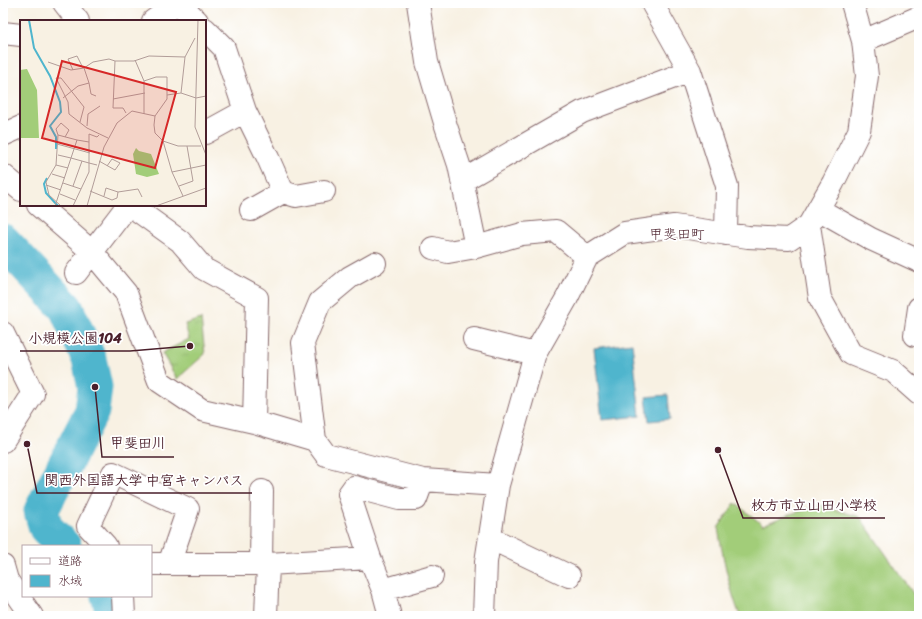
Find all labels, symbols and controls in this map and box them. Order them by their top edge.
inset map [20,20,206,206]
district label: 甲斐田町 [649,222,705,247]
callout: 小規模公園104 [20,325,130,351]
text: 小規模公園104 [28,326,122,351]
callout: 甲斐田川 [102,431,174,457]
text: 甲斐田川 [110,431,166,456]
callout: 関西外国語大学 中宮キャンパス [37,467,252,493]
text: 関西外国語大学 中宮キャンパス [44,468,244,493]
callout: 枚方市立山田小学校 [743,492,885,518]
text: 枚方市立山田小学校 [751,493,877,518]
legend [22,545,152,597]
text: 道路 [58,550,82,572]
text: 水域 [58,570,82,592]

